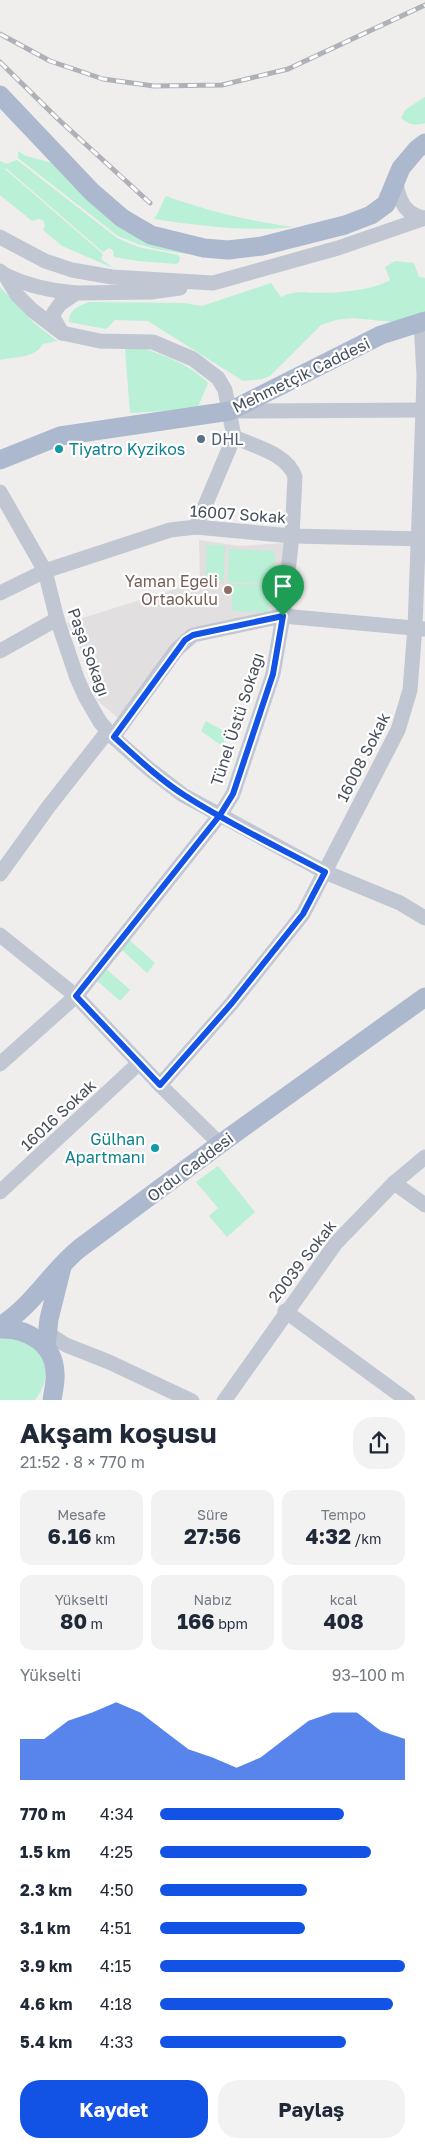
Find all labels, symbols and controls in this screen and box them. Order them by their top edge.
street label: Mehmetçik Caddesi [229,333,373,417]
place label: DHL [211,429,243,449]
marker: DHL [195,433,207,445]
place label: Tiyatro Kyzikos [69,439,185,459]
marker: Tiyatro Kyzikos [53,443,65,455]
street label: 16007 Sokak [189,501,287,527]
pin [262,565,304,616]
place label: Yaman Egeli Ortaokulu [125,571,218,609]
icon: arrive [269,572,297,600]
marker: Yaman Egeli Ortaokulu [222,584,234,596]
street label: Paşa Sokağı [64,605,114,699]
street label: Tünel Üstü Sokağı [206,650,268,788]
street label: 16008 Sokak [332,709,394,805]
street label: 16016 Sokak [16,1075,100,1155]
street label: Ordu Caddesi [143,1128,237,1206]
place label: Gülhan Apartmanı [65,1129,145,1167]
marker: Gülhan Apartmanı [149,1142,161,1154]
street label: 20039 Sokak [264,1216,340,1306]
text: Akşam koşusu [20,1416,217,1449]
button: share [353,1417,405,1469]
text: 21:52 · 8 × 770 m [20,1452,145,1472]
text: Mesafe [57,1506,106,1523]
text: Süre [197,1506,228,1523]
text: Tempo [321,1506,366,1523]
text: 6.16 [47,1523,92,1549]
text: 27:56 [184,1523,241,1549]
text: 4:32 [306,1523,351,1549]
text: km [92,1530,116,1547]
text: /km [351,1530,382,1547]
text: Yükselti [55,1591,108,1608]
text: Nabız [193,1591,232,1608]
text: kcal [330,1591,357,1608]
text: 80 [60,1608,87,1634]
text: 166 [177,1608,215,1634]
text: 408 [323,1608,364,1634]
text: m [87,1615,103,1632]
text: bpm [215,1615,248,1632]
text: Yükselti [20,1665,81,1685]
text: 93–100 m [332,1665,405,1685]
text: 770 m [20,1804,66,1824]
text: 4:34 [100,1804,134,1824]
text: 1.5 km [20,1842,70,1862]
text: 4:25 [100,1842,133,1862]
text: 2.3 km [20,1880,72,1900]
text: 4:50 [100,1880,134,1900]
text: 3.1 km [20,1918,70,1938]
text: 4:51 [100,1918,132,1938]
text: 3.9 km [20,1956,72,1976]
text: 4:15 [100,1956,132,1976]
text: 4.6 km [20,1994,73,2014]
text: 4:18 [100,1994,132,2014]
text: 5.4 km [20,2032,72,2052]
text: 4:33 [100,2032,133,2052]
button: Kaydet [20,2080,208,2138]
button: Paylaş [218,2080,405,2138]

